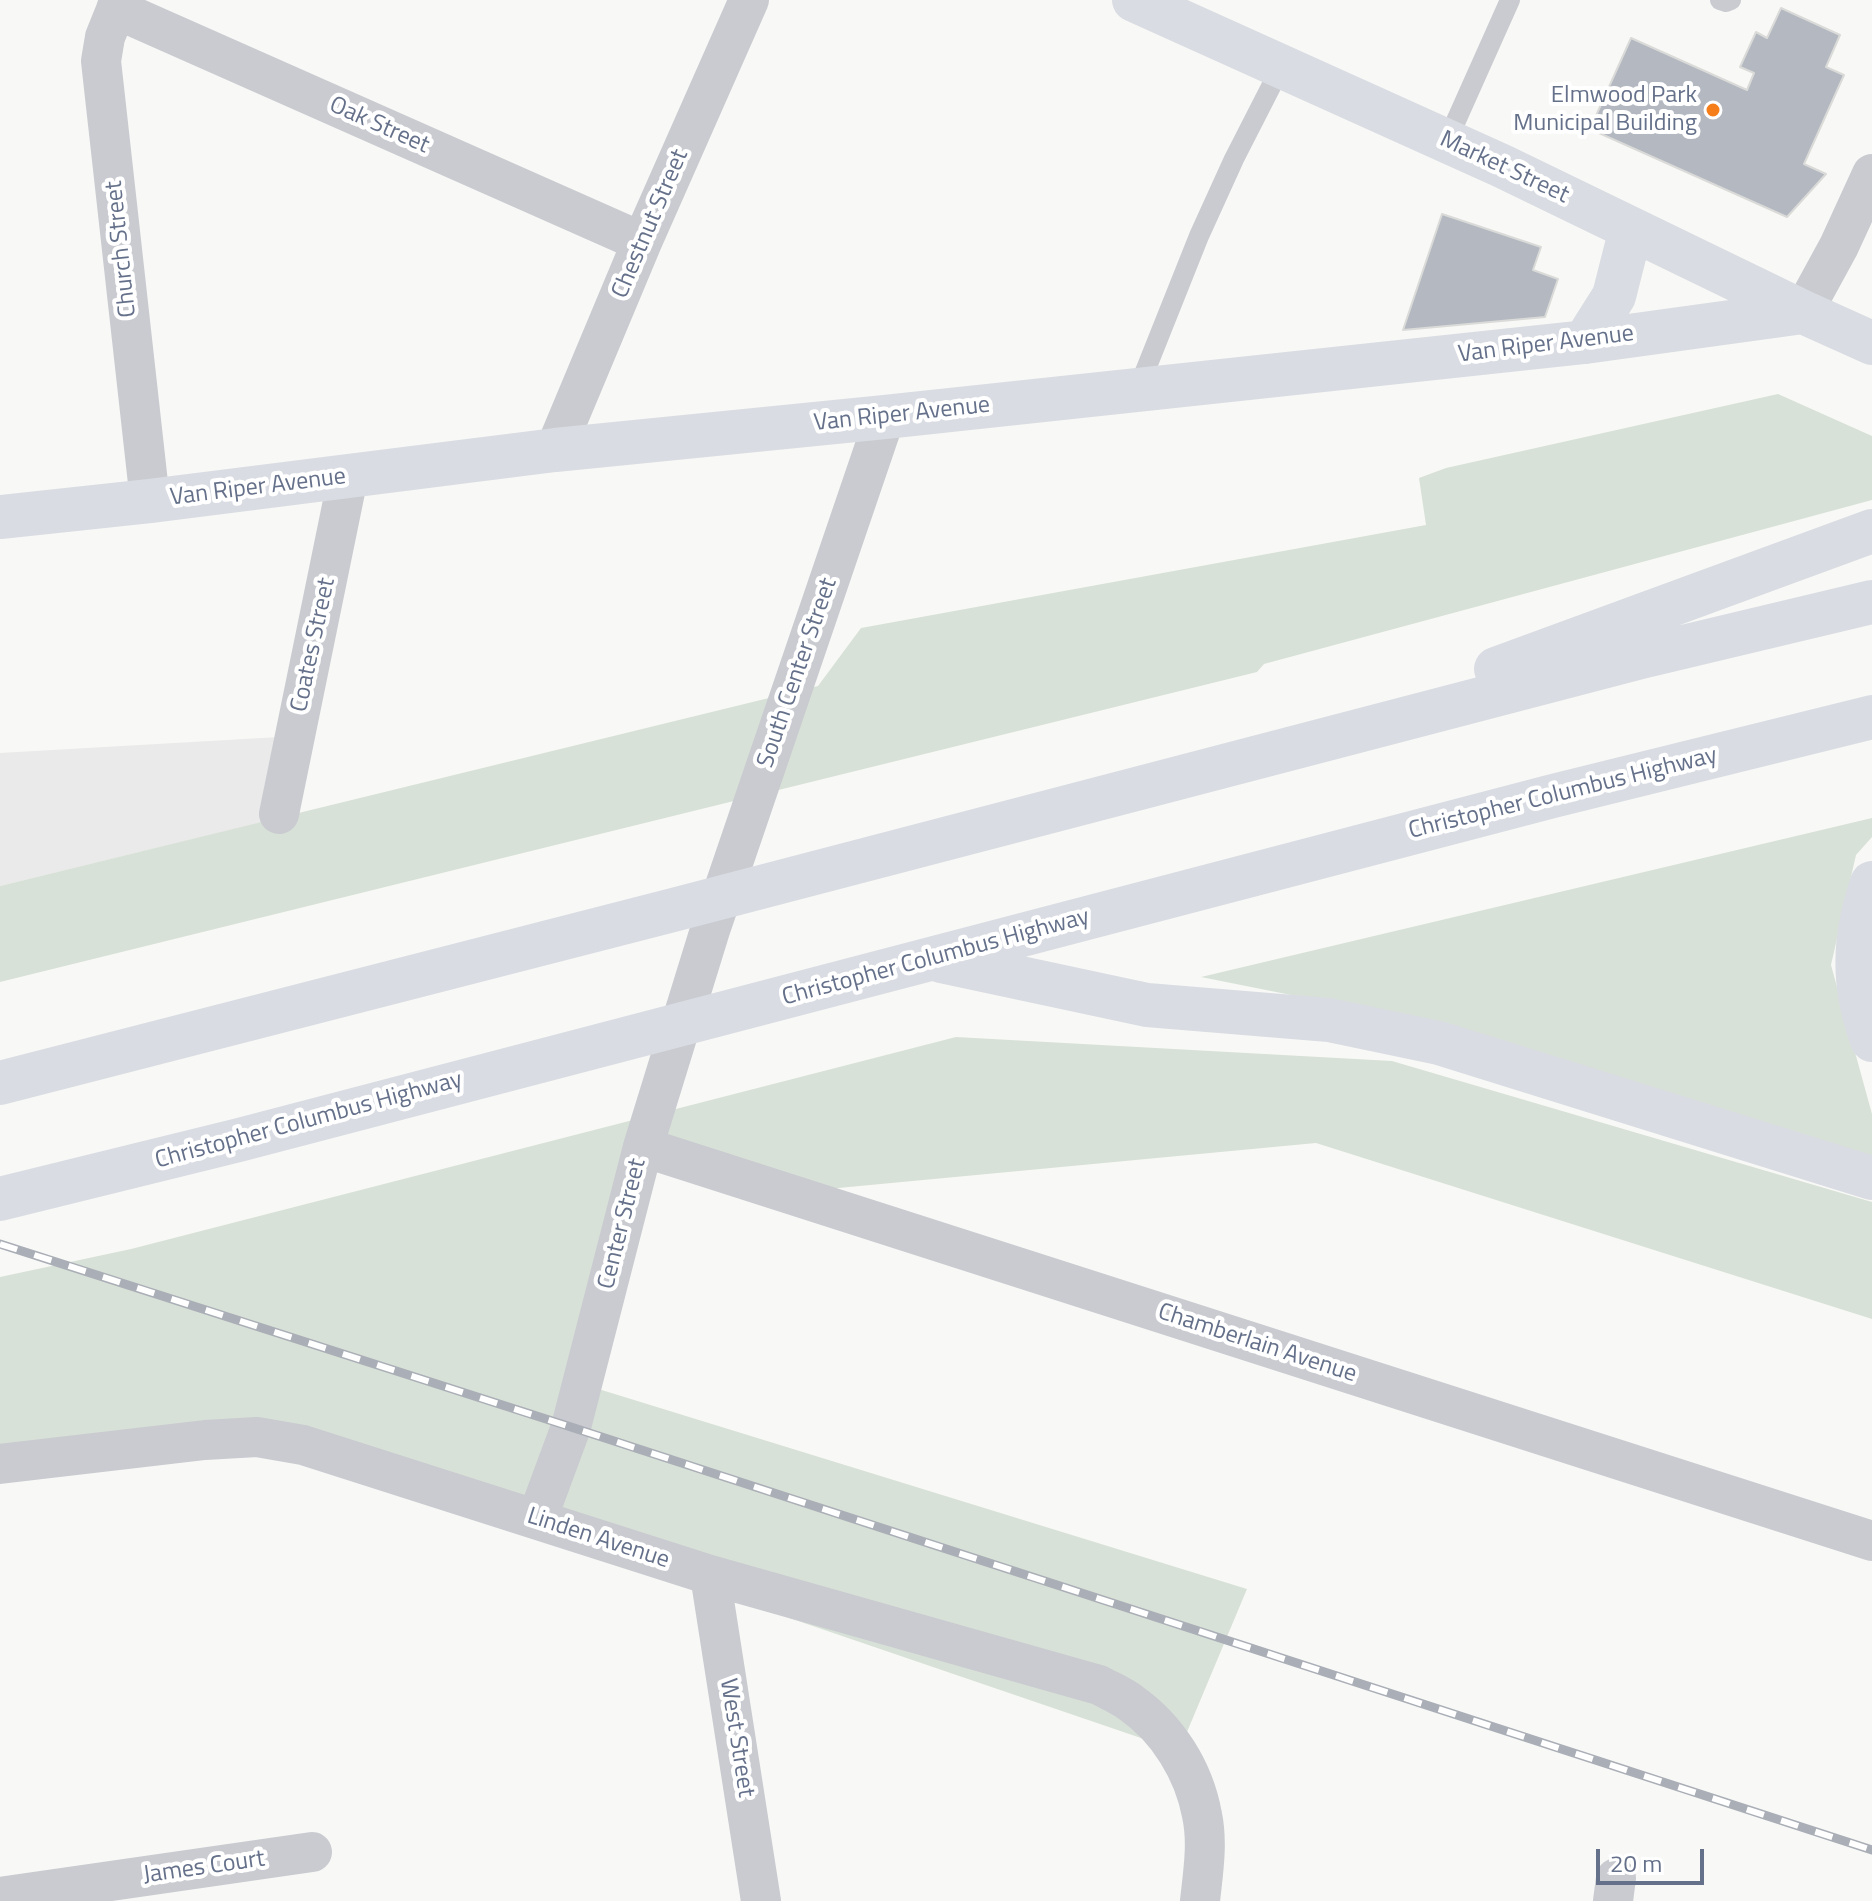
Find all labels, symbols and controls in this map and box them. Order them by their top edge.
place label: Elmwood Park Municipal Building [1513,82,1697,138]
street label: Oak Street [324,91,434,161]
marker: Elmwood Park Municipal Building [1704,101,1722,119]
street label: Market Street [1435,126,1573,210]
street label: Chestnut Street [607,145,695,303]
street label: Church Street [101,179,143,319]
street label: Van Riper Avenue [1456,320,1636,370]
street label: Van Riper Avenue [812,391,992,439]
street label: Van Riper Avenue [168,463,348,513]
street label: South Center Street [752,574,844,772]
street label: Coates Street [286,575,342,715]
street label: Christopher Columbus Highway [1406,742,1720,846]
street label: Christopher Columbus Highway [779,903,1093,1013]
street label: Christopher Columbus Highway [152,1066,466,1176]
street label: Center Street [593,1156,653,1292]
street label: Chamberlain Avenue [1154,1298,1360,1390]
street label: Linden Avenue [523,1502,673,1576]
street label: West Street [712,1677,760,1799]
scale bar [1600,1833,1708,1883]
street label: James Court [141,1845,267,1891]
text: 20 m [1610,1845,1662,1881]

